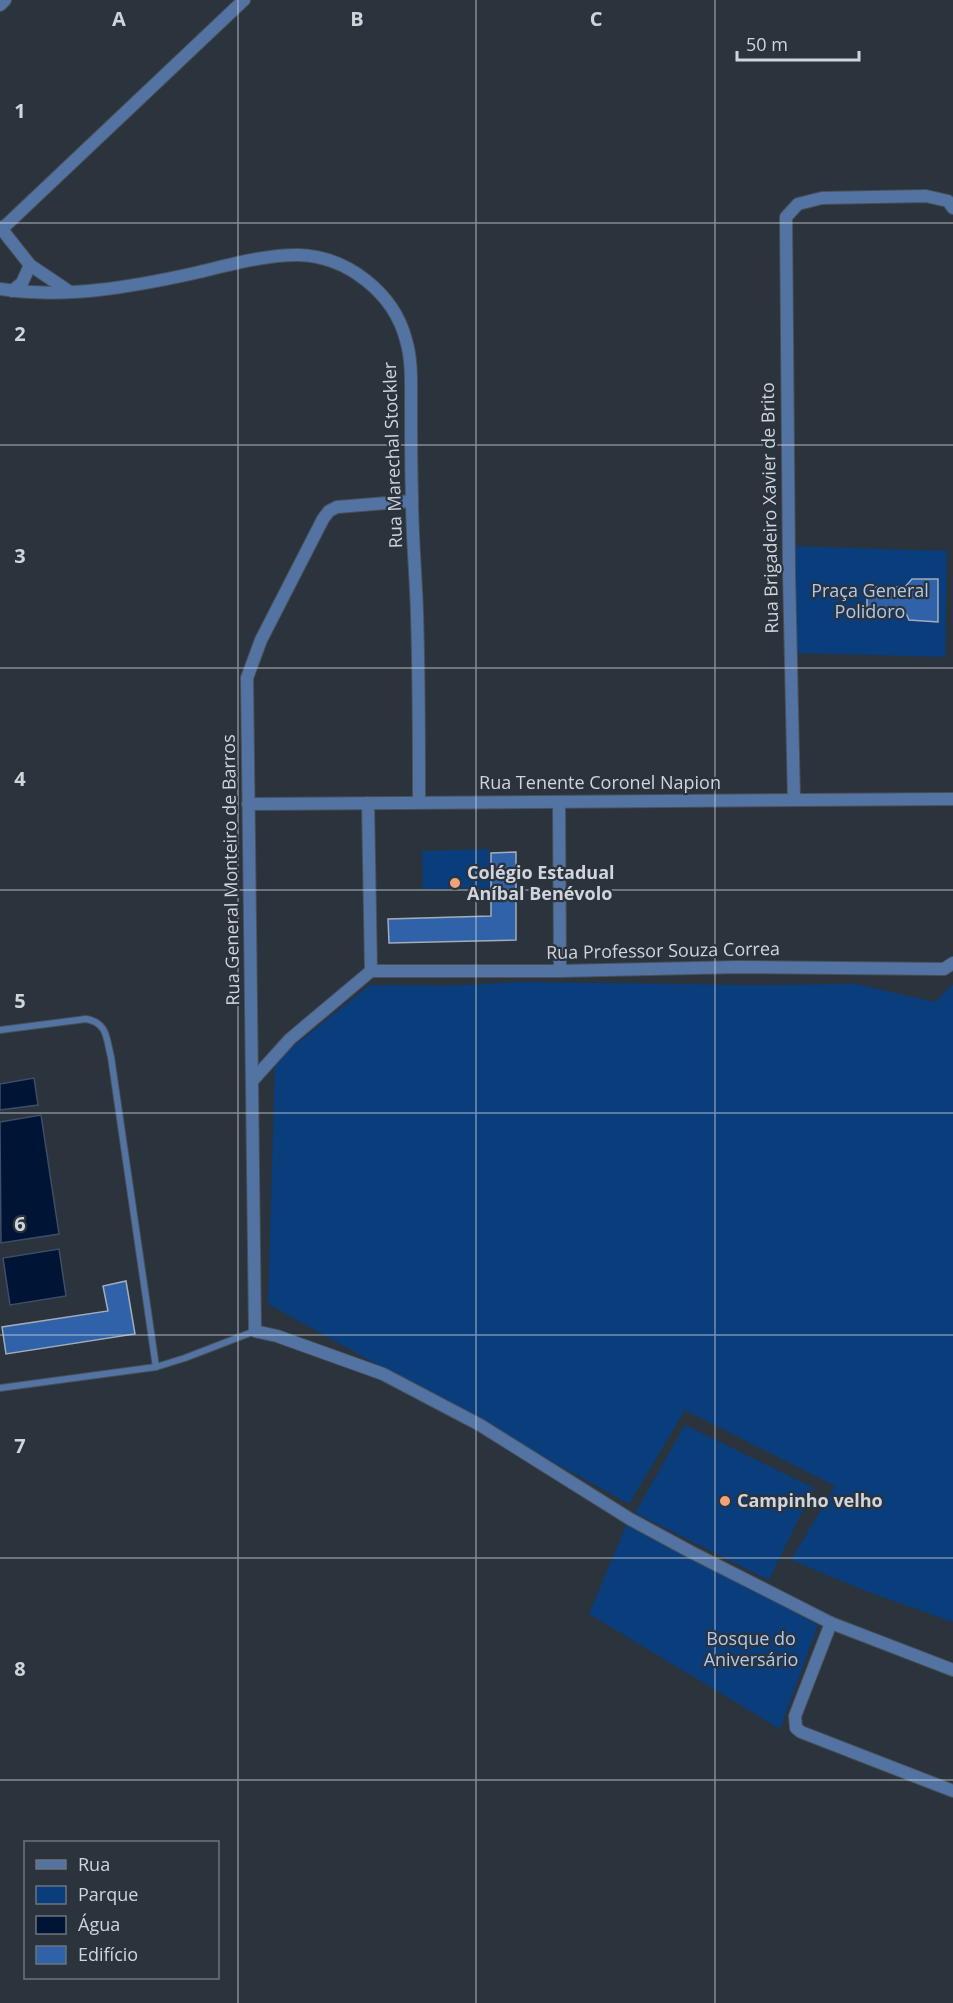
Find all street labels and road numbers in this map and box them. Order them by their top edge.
street label: Rua Marechal Stockler [377,361,407,549]
street label: Rua Brigadeiro Xavier de Brito [755,382,783,634]
street label: Rua General Monteiro de Barros [216,734,244,1006]
street label: Rua Tenente Coronel Napion [479,770,721,794]
street label: Rua Professor Souza Correa [546,936,780,964]

